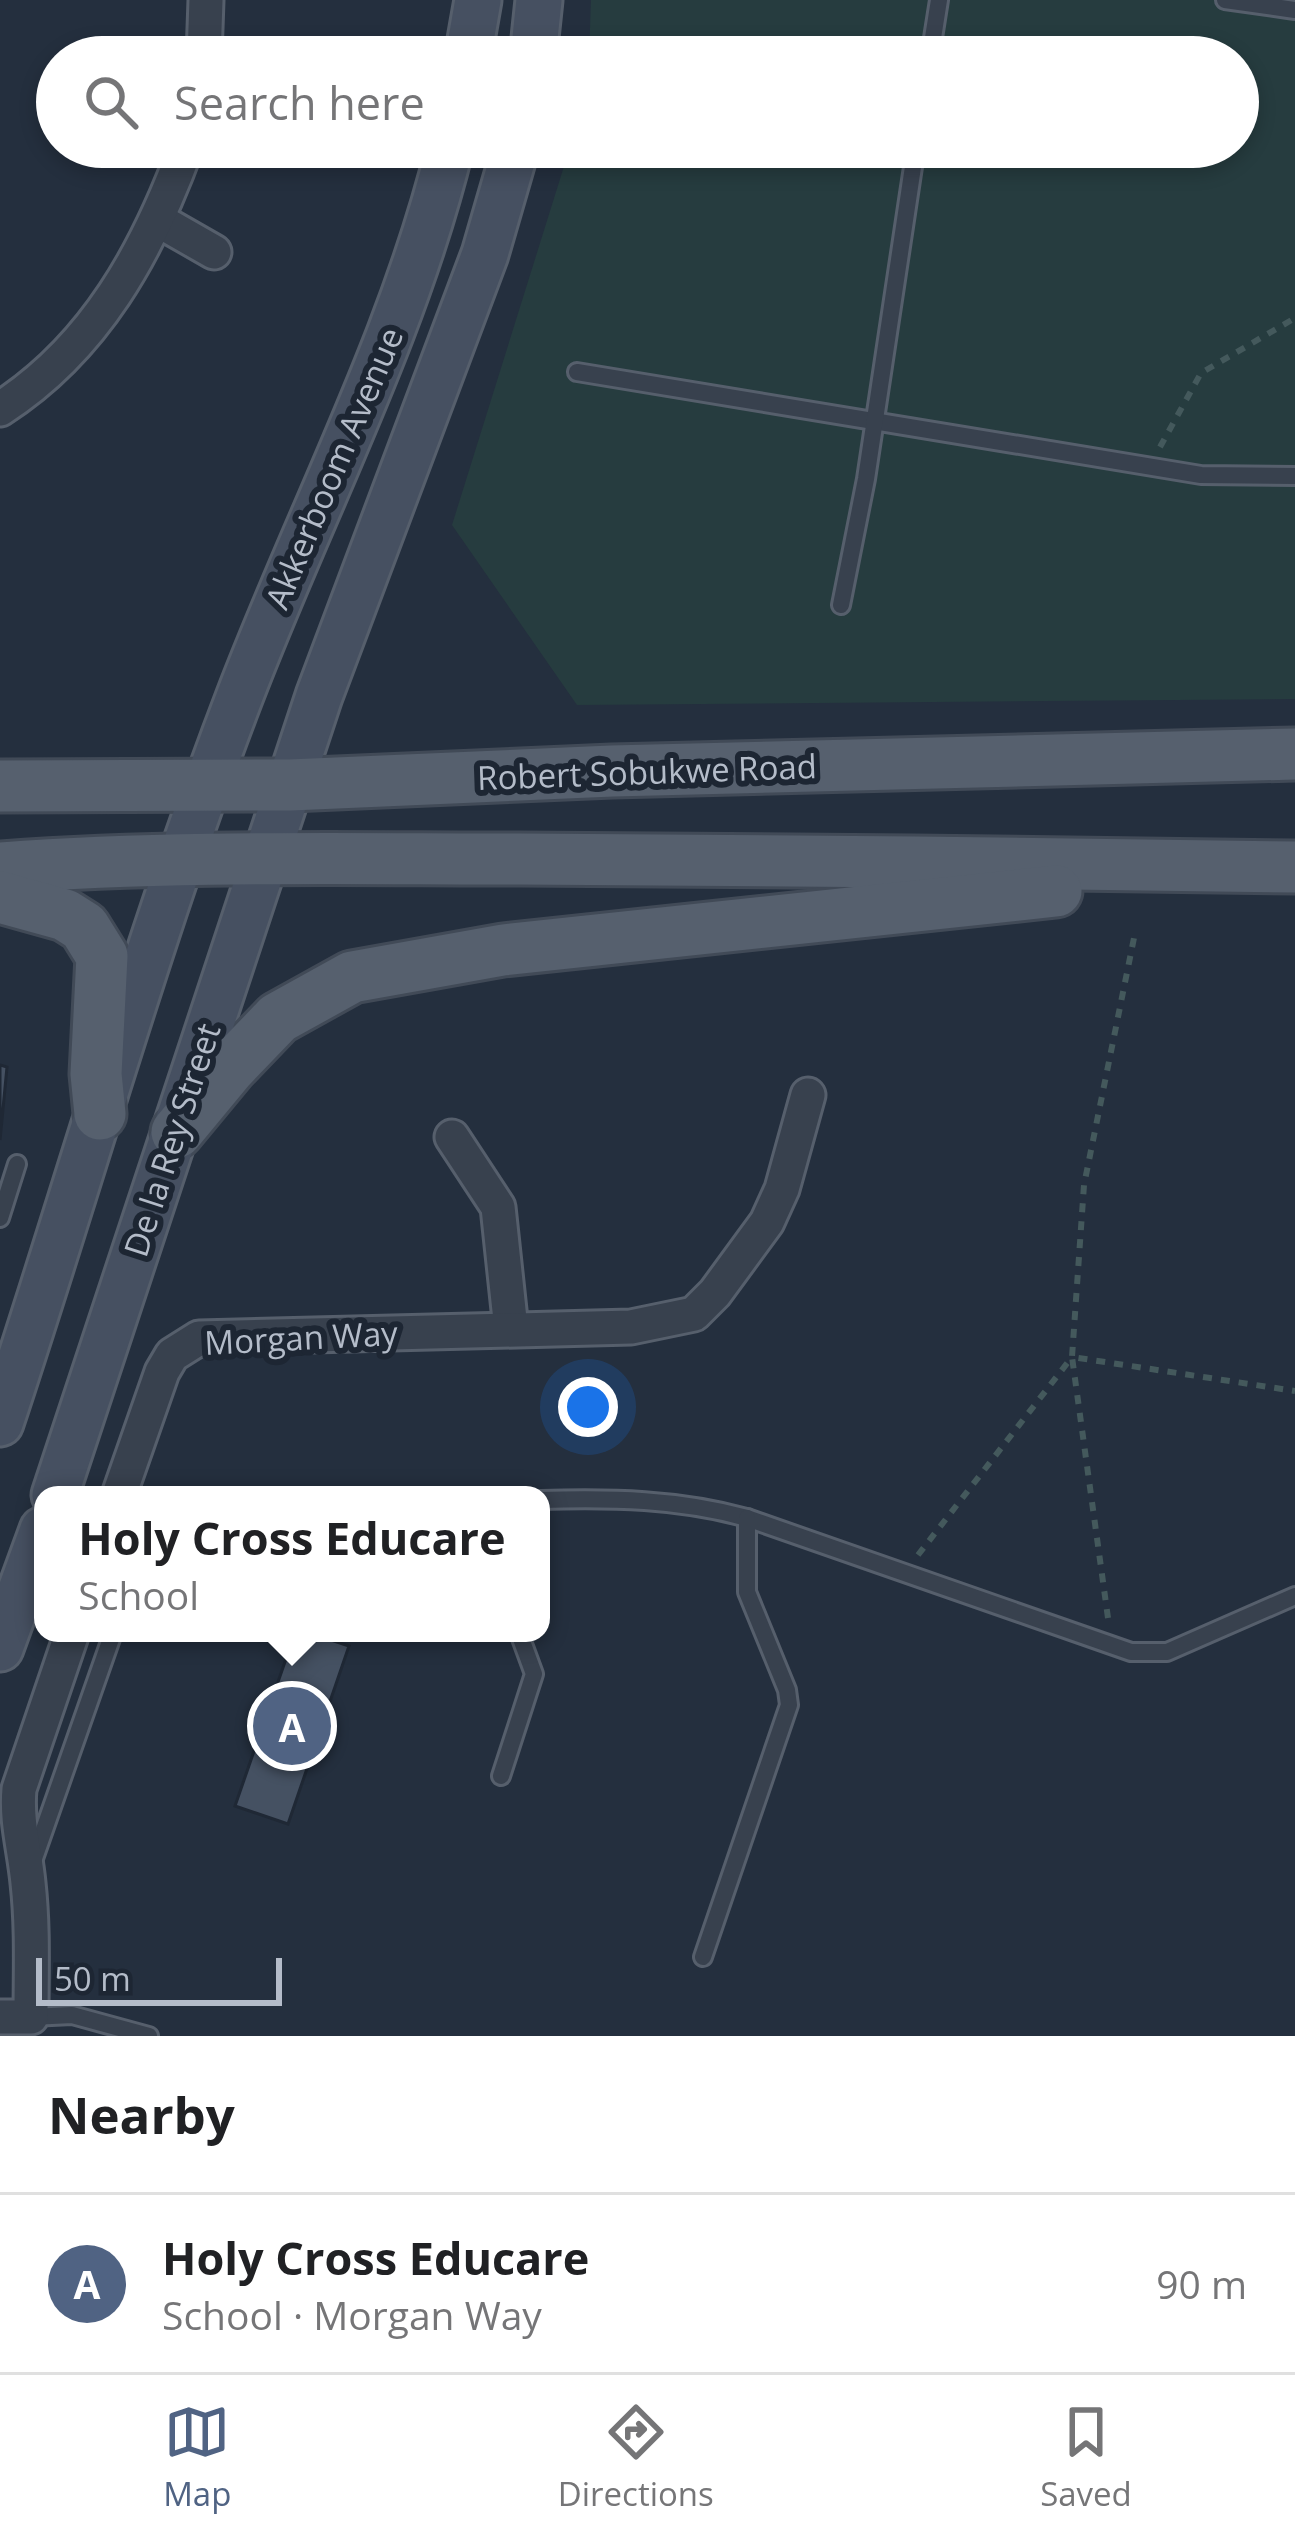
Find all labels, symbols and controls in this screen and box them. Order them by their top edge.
search box [36,36,1259,168]
icon: search [78,69,144,135]
text: Search here [174,72,425,133]
street label: Akkerboom Avenue [254,320,413,615]
street label: Robert Sobukwe Road [476,743,818,800]
street label: De la Rey Street [113,1018,230,1262]
street label: Morgan Way [203,1310,399,1365]
your location [558,1377,618,1437]
popup [34,1486,550,1642]
text: Holy Cross Educare [78,1507,506,1568]
text: School [78,1568,199,1621]
pin: A [253,1681,331,1771]
scale bar [36,1952,282,2005]
text: 50 m [54,1956,131,2001]
text: Nearby [48,2079,235,2149]
text: Holy Cross Educare [162,2227,589,2288]
text: A [74,2257,100,2310]
text: 90 m [1156,2257,1247,2310]
text: School · Morgan Way [162,2288,542,2341]
tab: Map [163,2399,231,2516]
tab: Directions [558,2399,714,2516]
tab: Saved [1040,2399,1132,2516]

